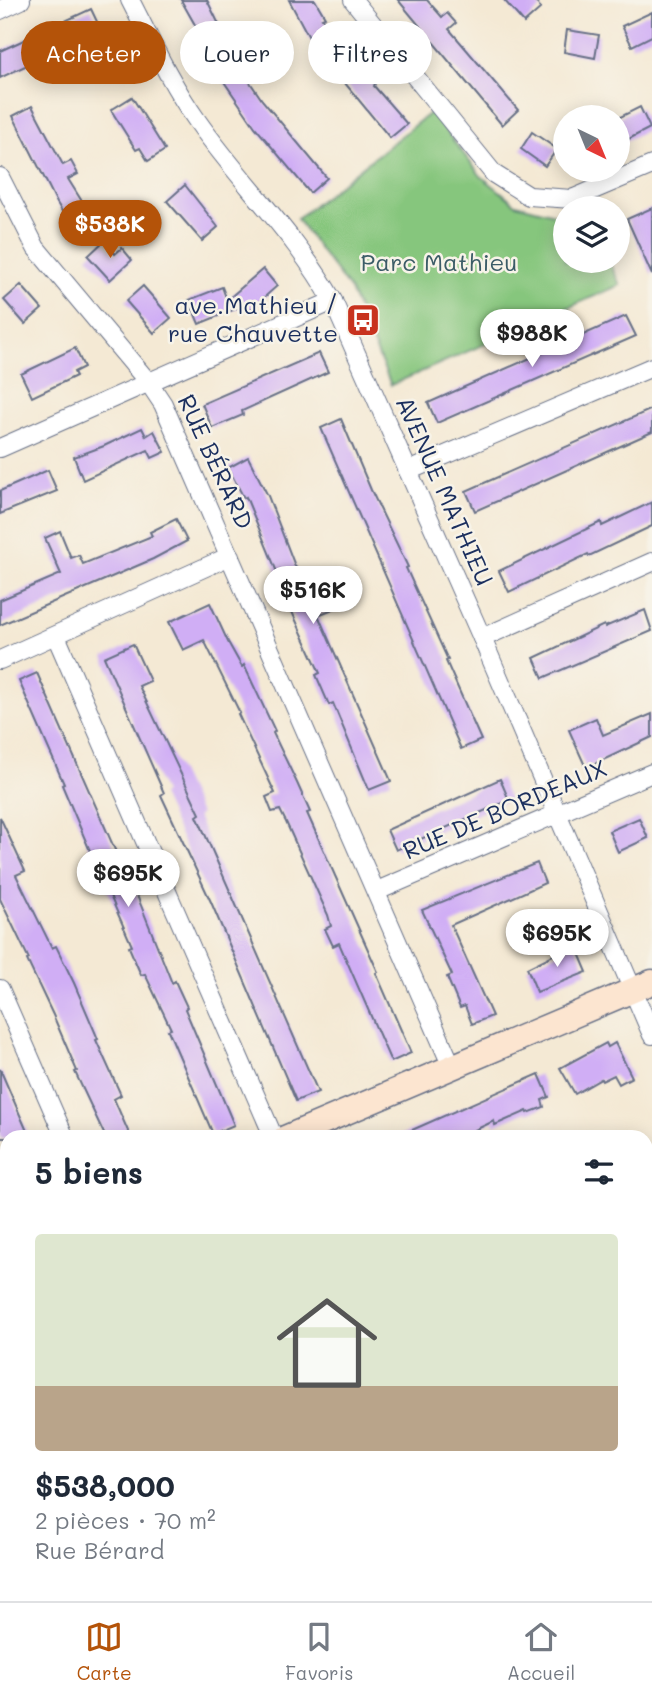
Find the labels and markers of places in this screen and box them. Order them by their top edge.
pin: $538K [61,201,159,260]
place label: ave.Mathieu / rue Chauvette [168,289,338,348]
bus stop icon: ave.Mathieu / rue Chauvette [344,301,382,339]
pin: $988K [483,310,581,369]
pin: $516K [264,566,362,626]
pin: $695K [79,850,177,909]
pin: $695K [508,909,606,969]

